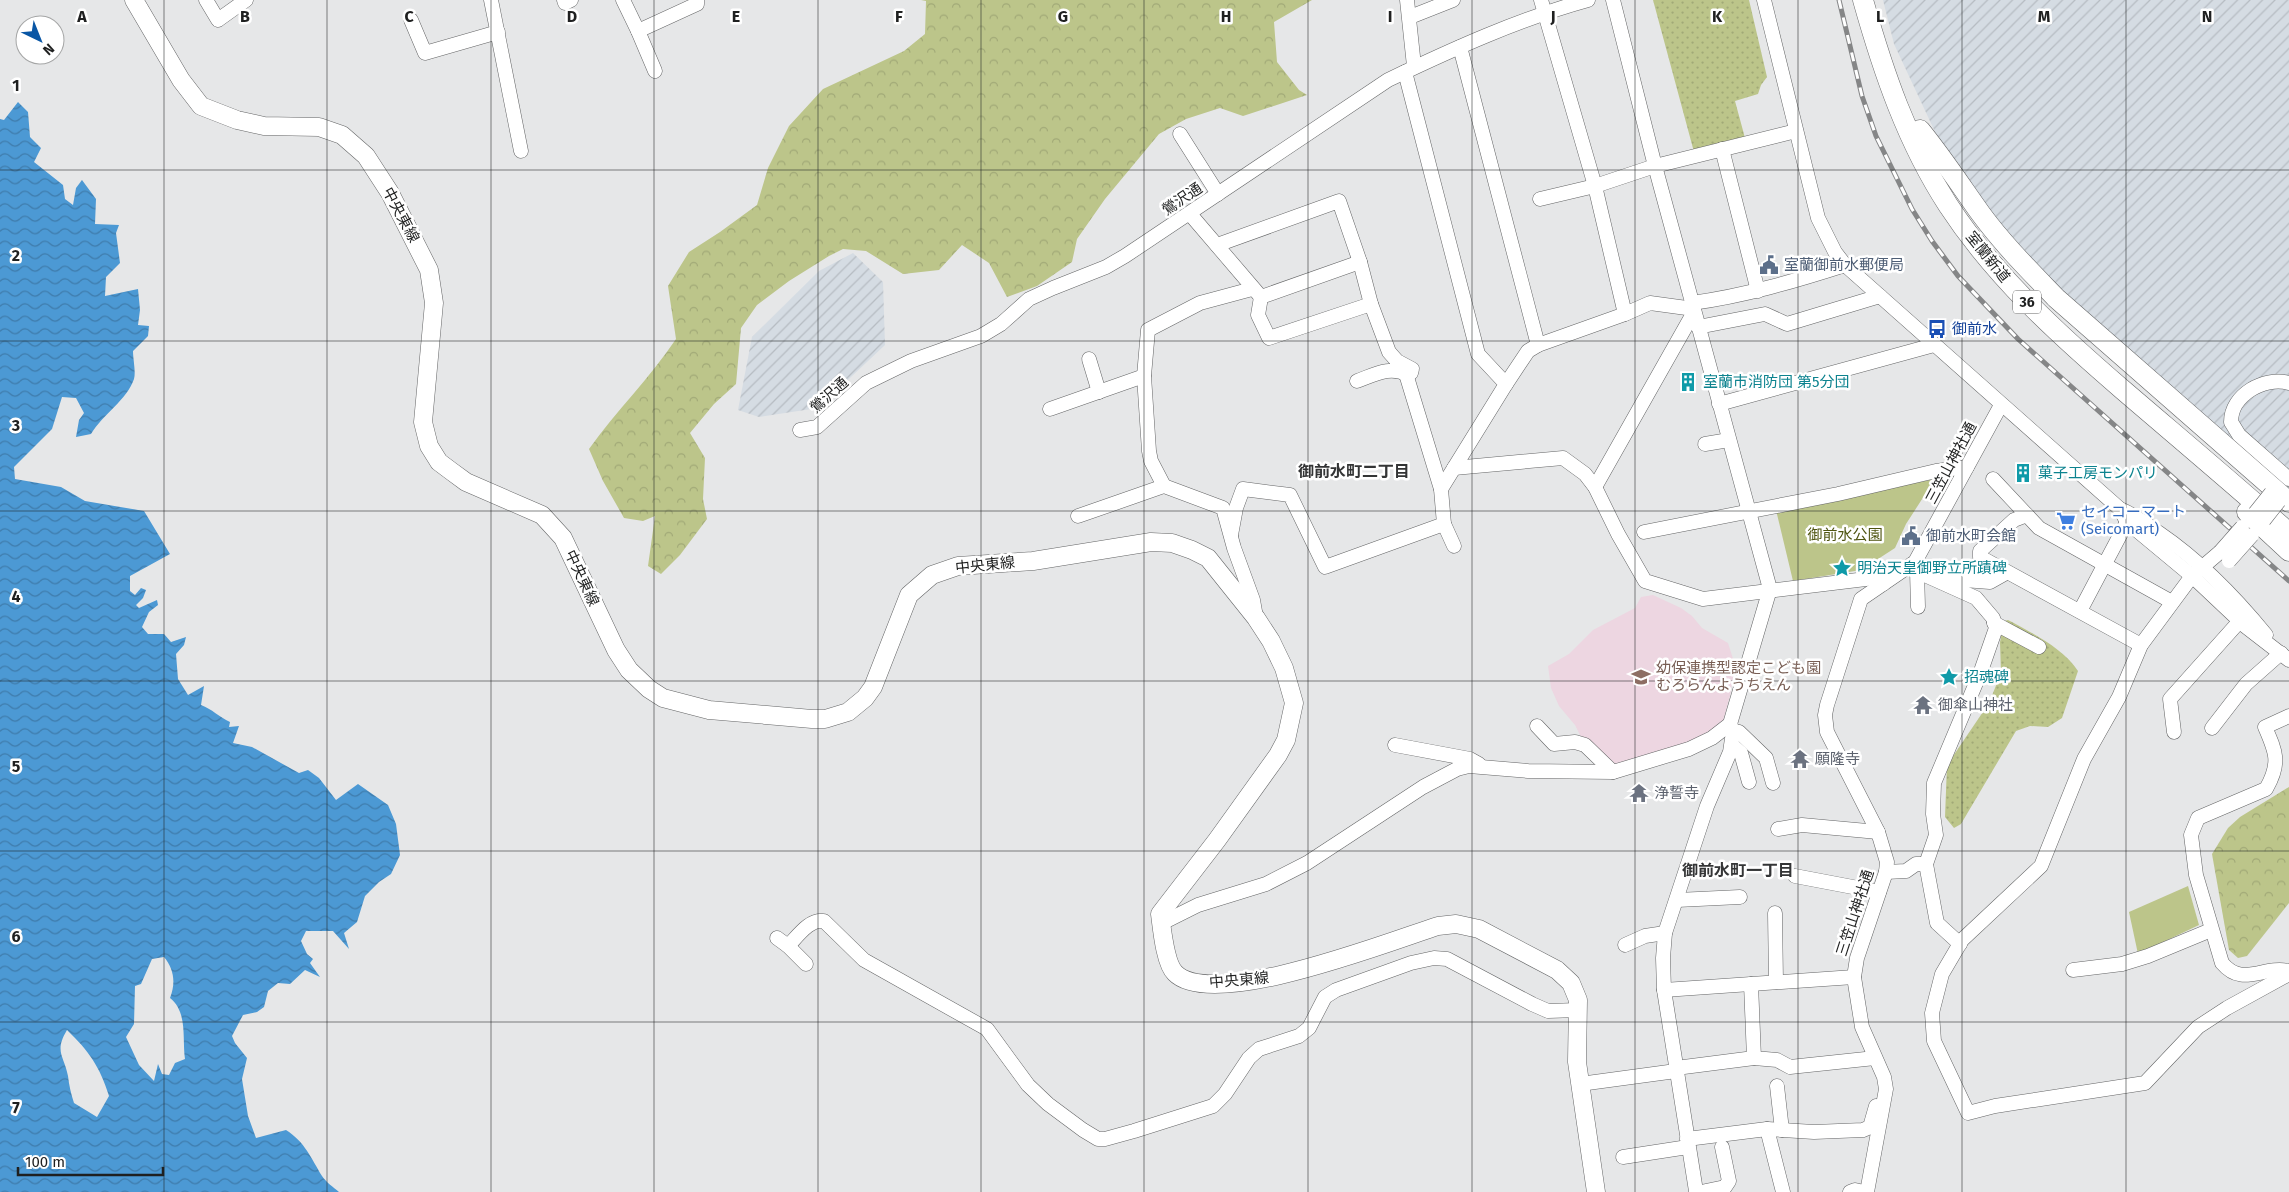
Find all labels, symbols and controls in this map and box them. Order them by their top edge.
text: A [76,7,87,26]
text: B [240,7,250,26]
text: C [404,7,414,26]
text: D [567,7,577,26]
text: E [732,7,740,26]
text: F [895,7,903,26]
text: G [1058,7,1068,26]
text: H [1221,7,1231,26]
text: I [1388,7,1392,26]
text: J [1549,7,1556,26]
text: K [1712,7,1723,26]
text: L [1876,7,1884,26]
text: M [2038,7,2051,26]
text: N [2202,7,2212,26]
north arrow [15,15,65,65]
text: N [39,40,58,59]
text: 1 [12,76,20,95]
street label: 鶯沢通 [1158,179,1206,219]
street label: 中央東線 [379,184,423,246]
street label: 室蘭新道 [1962,228,2014,286]
text: 2 [12,246,20,265]
public building icon: 室蘭御前水郵便局 [1758,254,1780,276]
place label: 室蘭御前水郵便局 [1784,256,1904,274]
road number: 36 [2013,290,2041,314]
bus stop icon: 御前水 [1926,318,1948,340]
place label: 御前水 [1952,320,1997,338]
building icon: 室蘭市消防団 第5分団 [1677,371,1699,393]
street label: 鶯沢通 [806,373,852,417]
place label: 室蘭市消防団 第5分団 [1703,373,1850,391]
text: 3 [11,416,20,435]
street label: 三笠山神社通 [1922,419,1980,507]
district label: 御前水町二丁目 [1298,462,1410,481]
building icon: 菓子工房モンパリ [2012,462,2034,484]
place label: 菓子工房モンパリ [2038,464,2158,482]
place label: セイコーマート (Seicomart) [2081,503,2186,538]
supermarket icon: セイコーマート (Seicomart) [2055,510,2077,532]
public building icon: 御前水町会館 [1900,525,1922,547]
park label: 御前水公園 [1807,526,1883,544]
place label: 御前水町会館 [1926,527,2016,545]
street label: 中央東線 [561,547,603,609]
street label: 中央東線 [954,553,1016,577]
place icon: 明治天皇御野立所蹟碑 [1831,557,1853,579]
place label: 明治天皇御野立所蹟碑 [1857,559,2007,577]
text: 4 [11,587,21,606]
place label: 幼保連携型認定こども園 むろらんようちえん [1656,659,1821,694]
school or university icon: 幼保連携型認定こども園 むろらんようちえん [1630,666,1652,688]
place icon: 招魂碑 [1938,666,1960,688]
place label: 招魂碑 [1964,668,2009,686]
temple icon: 御傘山神社 [1912,694,1934,716]
place label: 御傘山神社 [1938,696,2013,714]
temple icon: 願隆寺 [1789,748,1811,770]
place label: 願隆寺 [1815,750,1860,768]
text: 5 [12,757,21,776]
temple icon: 浄誓寺 [1628,782,1650,804]
place label: 浄誓寺 [1654,784,1699,802]
district label: 御前水町一丁目 [1682,861,1794,880]
street label: 三笠山神社通 [1833,867,1877,959]
text: 6 [11,927,21,946]
street label: 中央東線 [1208,968,1270,992]
text: 7 [12,1098,20,1117]
scale bar [18,1144,162,1176]
text: 100 m [25,1153,65,1171]

